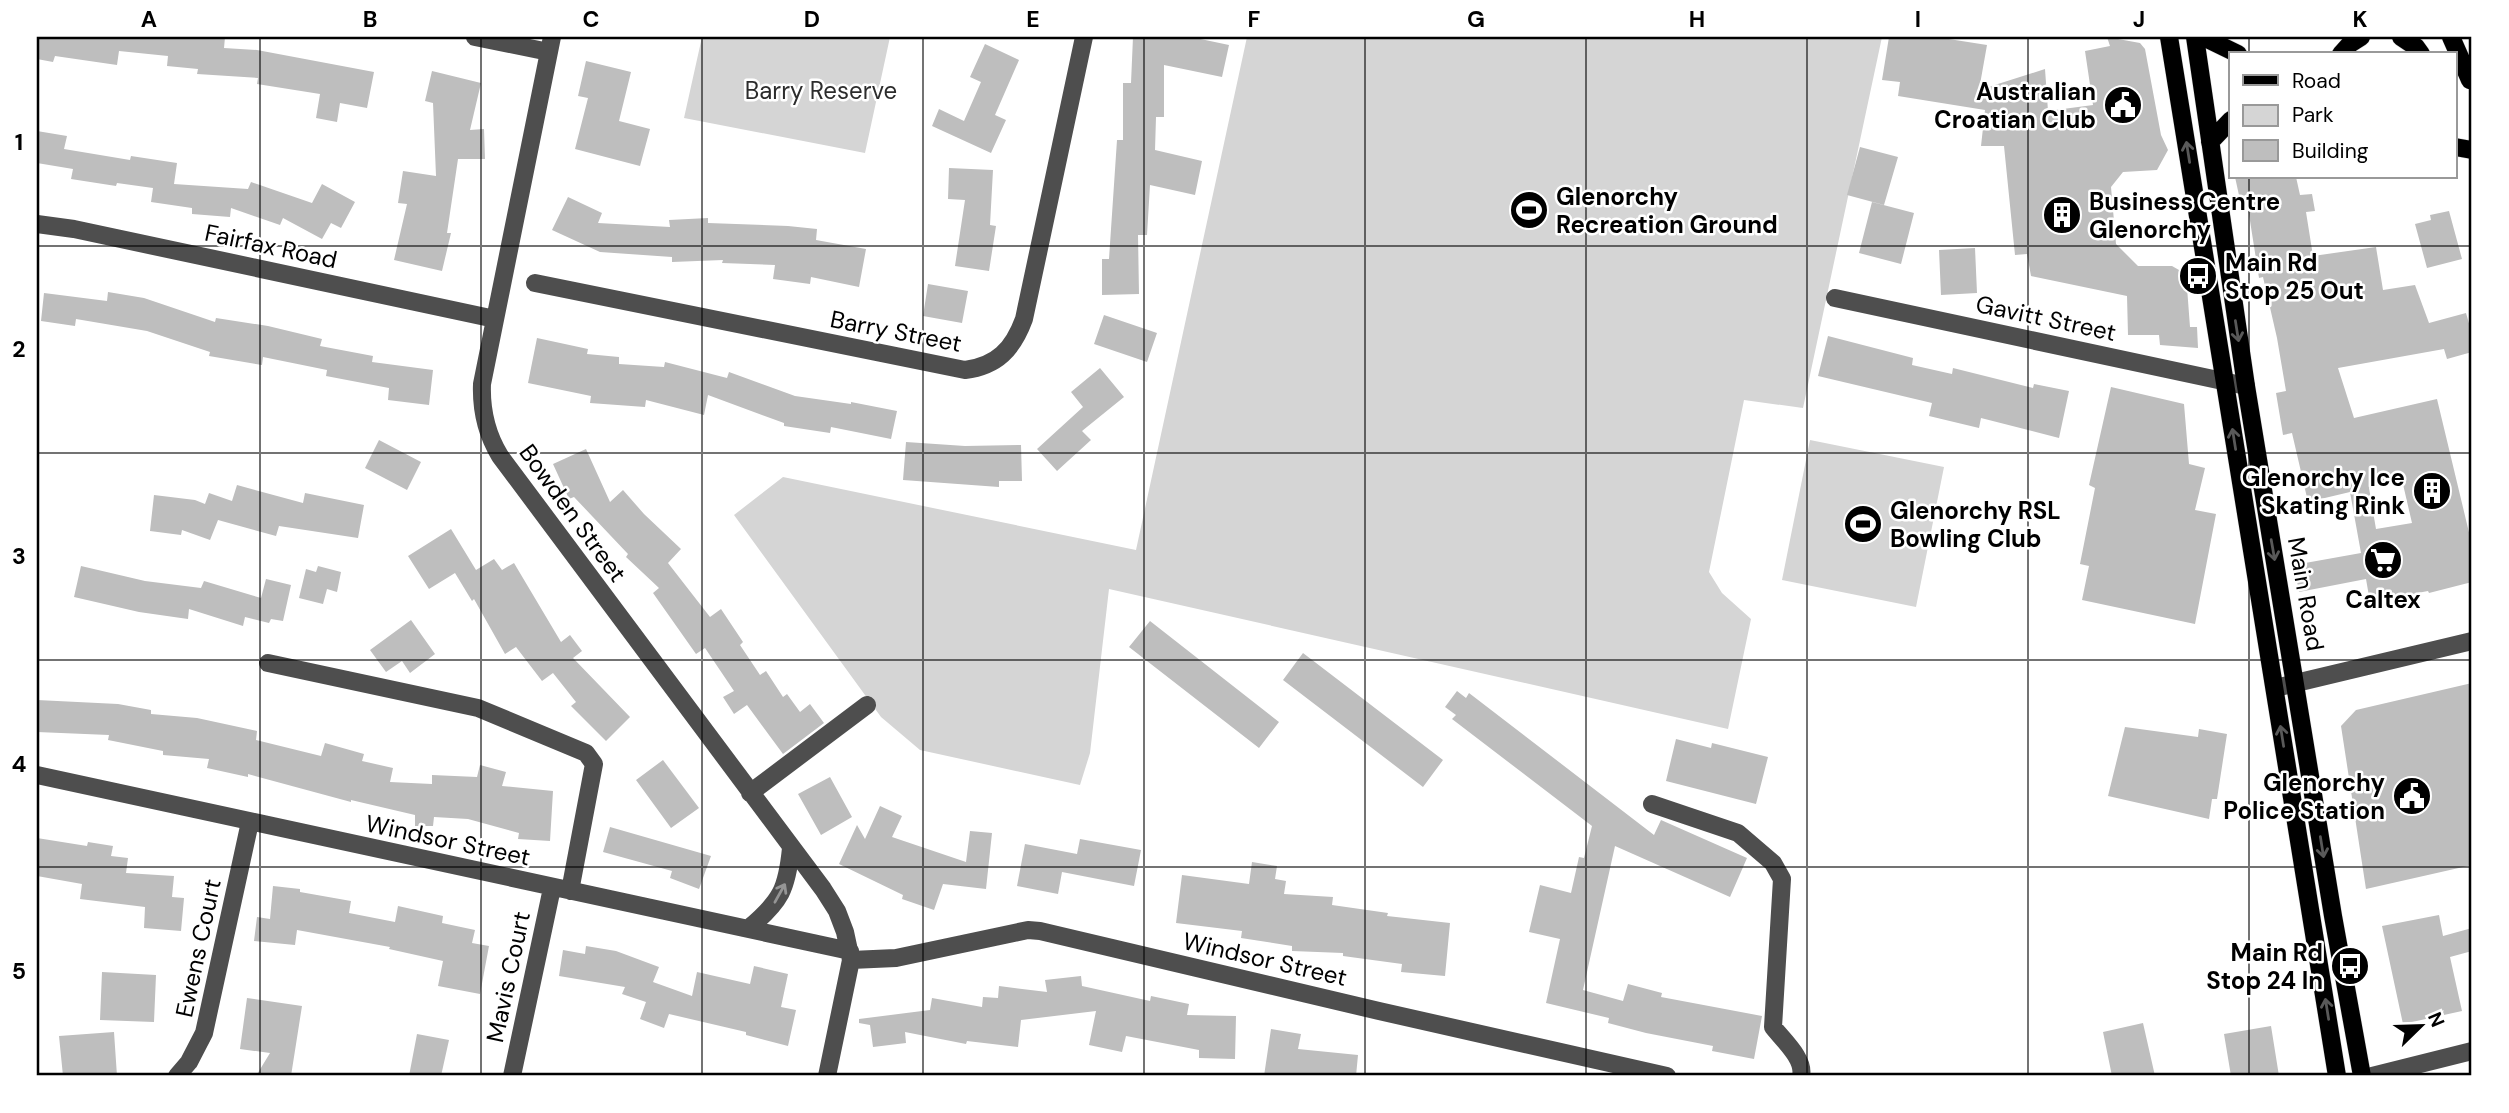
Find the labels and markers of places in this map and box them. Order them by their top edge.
place label: Australian Croatian Club [1934,76,2096,135]
public building icon: Australian Croatian Club [2102,84,2144,126]
place label: Glenorchy Recreation Ground [1556,181,1778,240]
place label: Business Centre Glenorchy [2089,186,2280,245]
sports icon: Glenorchy Recreation Ground [1508,189,1550,231]
building icon: Business Centre Glenorchy [2041,194,2083,236]
place label: Main Rd Stop 25 Out [2225,247,2364,306]
bus stop icon: Main Rd Stop 25 Out [2177,255,2219,297]
place label: Glenorchy Ice Skating Rink [2242,462,2405,521]
building icon: Glenorchy Ice Skating Rink [2411,470,2453,512]
place label: Glenorchy RSL Bowling Club [1890,495,2061,554]
sports icon: Glenorchy RSL Bowling Club [1842,503,1884,545]
supermarket icon: Caltex [2362,539,2404,581]
place label: Caltex [2345,584,2421,615]
place label: Glenorchy Police Station [2223,767,2385,826]
public building icon: Glenorchy Police Station [2391,775,2433,817]
place label: Main Rd Stop 24 In [2206,937,2323,996]
bus stop icon: Main Rd Stop 24 In [2329,945,2371,987]

